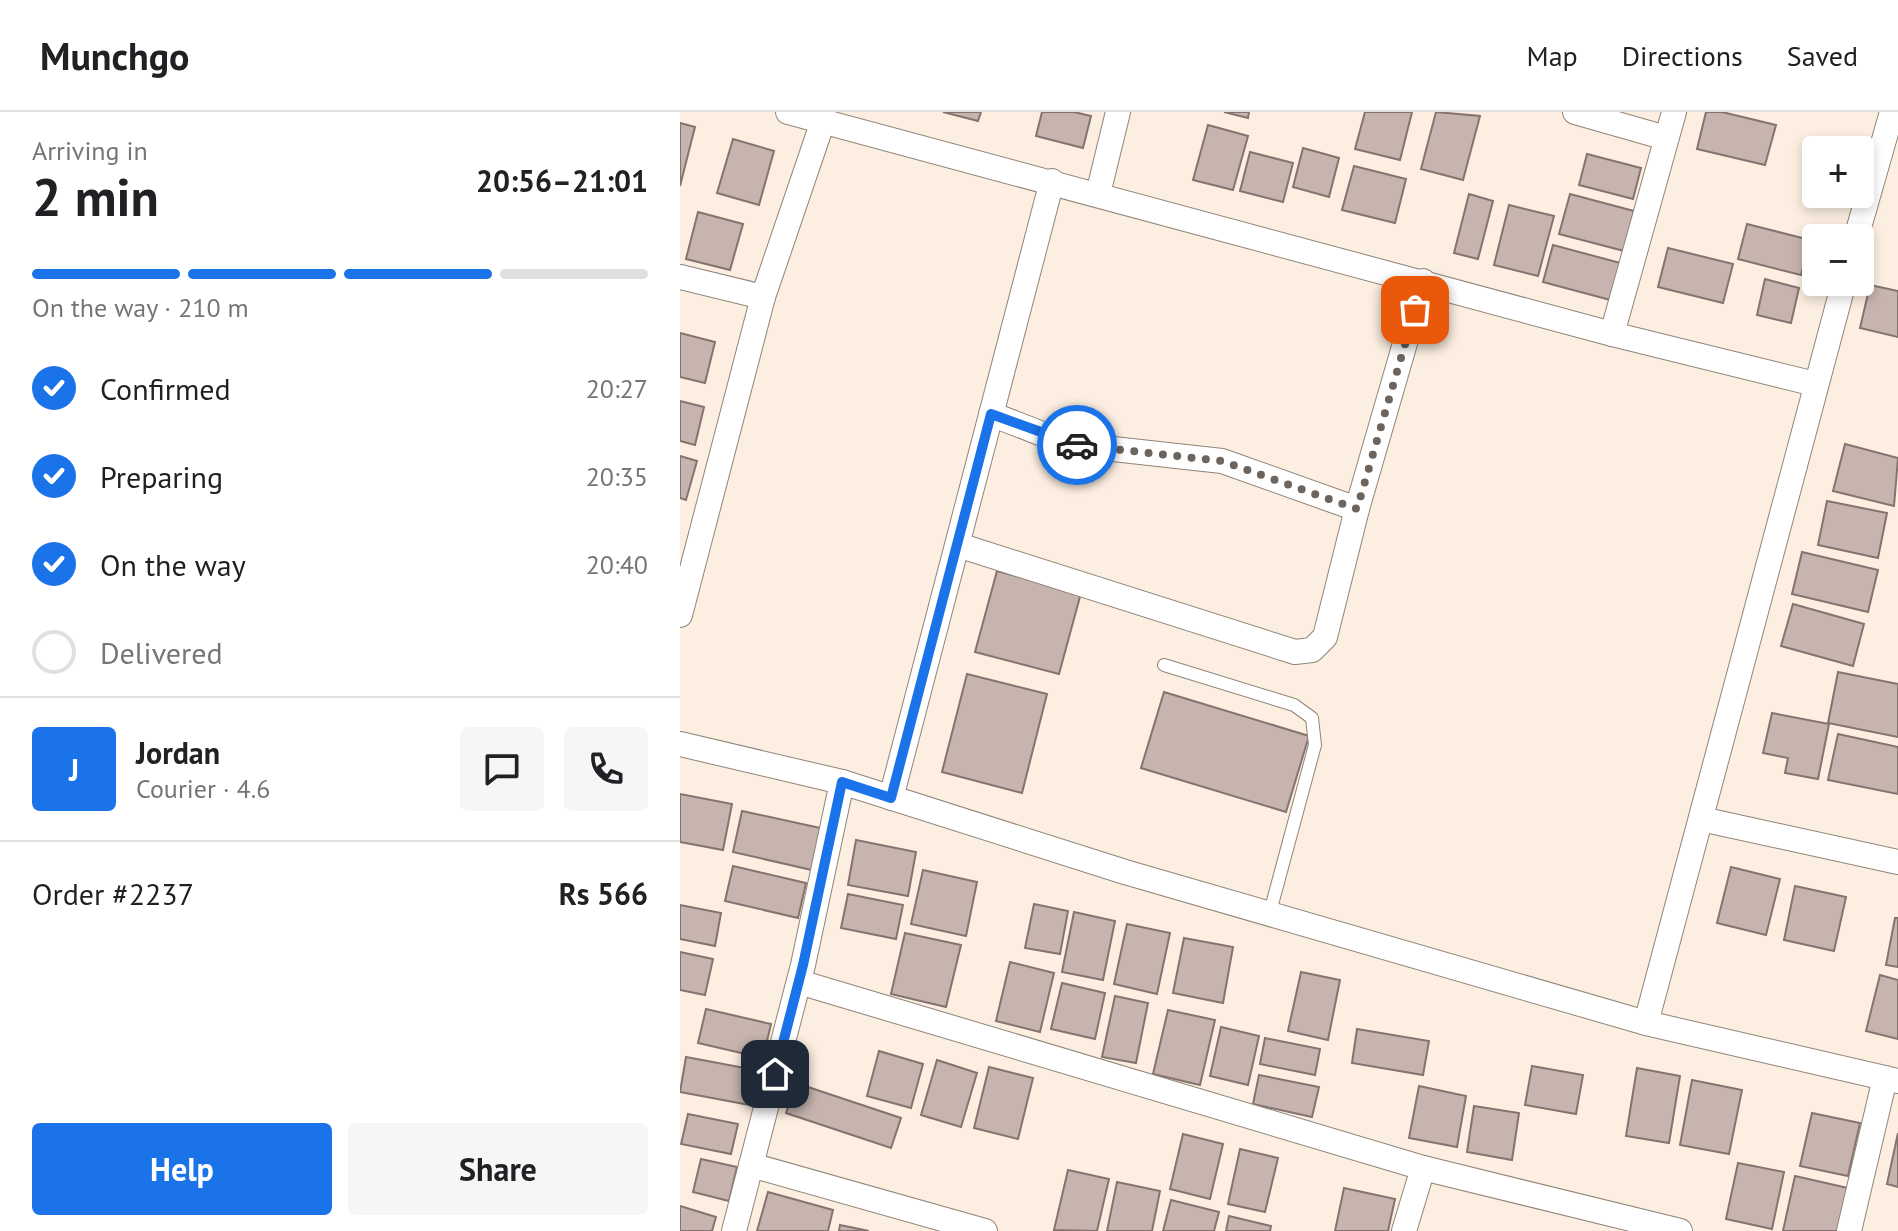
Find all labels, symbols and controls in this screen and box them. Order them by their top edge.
text: Munchgo [40,31,190,80]
text: Map [1527,37,1578,74]
text: Directions [1622,37,1743,74]
text: Saved [1787,37,1858,74]
text: Arriving in [32,134,148,167]
map controls [1802,136,1874,296]
button: + [1802,136,1874,208]
text: 20:56–21:01 [476,161,648,200]
text: 2 min [32,163,159,230]
button: − [1802,224,1874,296]
pin [1381,276,1449,344]
icon: bag [1393,288,1437,332]
text: On the way · 210 m [32,291,249,324]
icon: check [32,366,76,410]
text: Confirmed [100,369,231,408]
text: 20:27 [586,372,648,405]
courier [1037,405,1117,485]
icon: car [1055,423,1099,467]
icon: check [32,454,76,498]
text: Preparing [100,457,223,496]
text: 20:35 [586,460,648,493]
icon: check [32,542,76,586]
text: On the way [100,545,246,584]
text: 20:40 [586,548,648,581]
text: Delivered [100,633,223,672]
button: chat [460,727,544,811]
button: phone [564,727,648,811]
text: Jordan [136,733,220,772]
text: J [69,750,79,789]
text: Courier · 4.6 [136,772,270,805]
text: Order #2237 [32,874,194,913]
text: Rs 566 [559,874,648,913]
pin [741,1040,809,1108]
icon: home [753,1052,797,1096]
button: Help [32,1123,332,1215]
button: Share [348,1123,648,1215]

